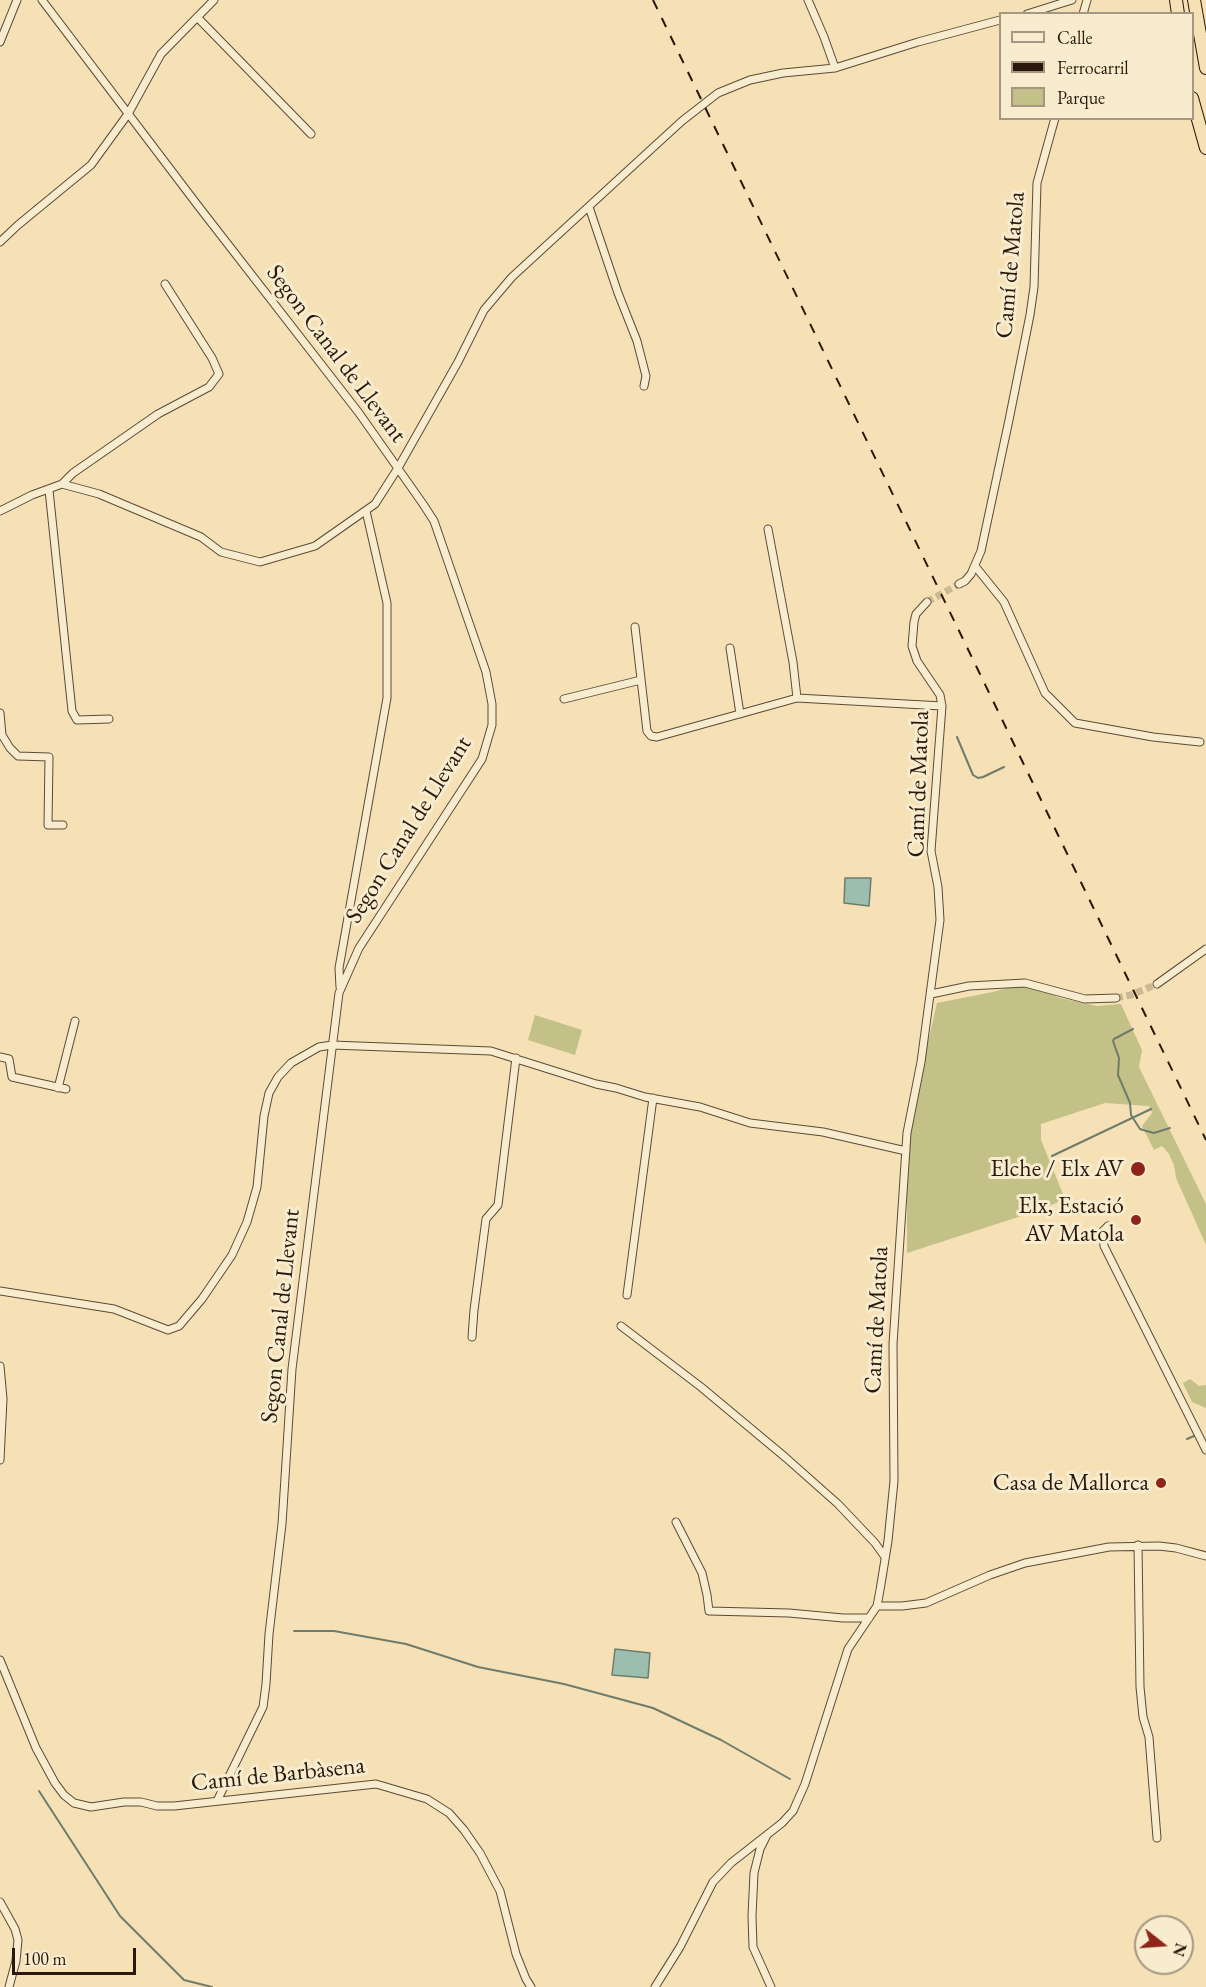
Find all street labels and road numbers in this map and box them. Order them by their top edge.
street label: Camí de Matola [990,190,1032,340]
street label: Segon Canal de Llevant [260,259,412,449]
street label: Camí de Matola [902,710,936,858]
street label: Segon Canal de Llevant [340,731,478,929]
street label: Segon Canal de Llevant [255,1208,307,1424]
street label: Camí de Matola [859,1246,895,1394]
street label: Camí de Barbàsena [190,1752,366,1798]

